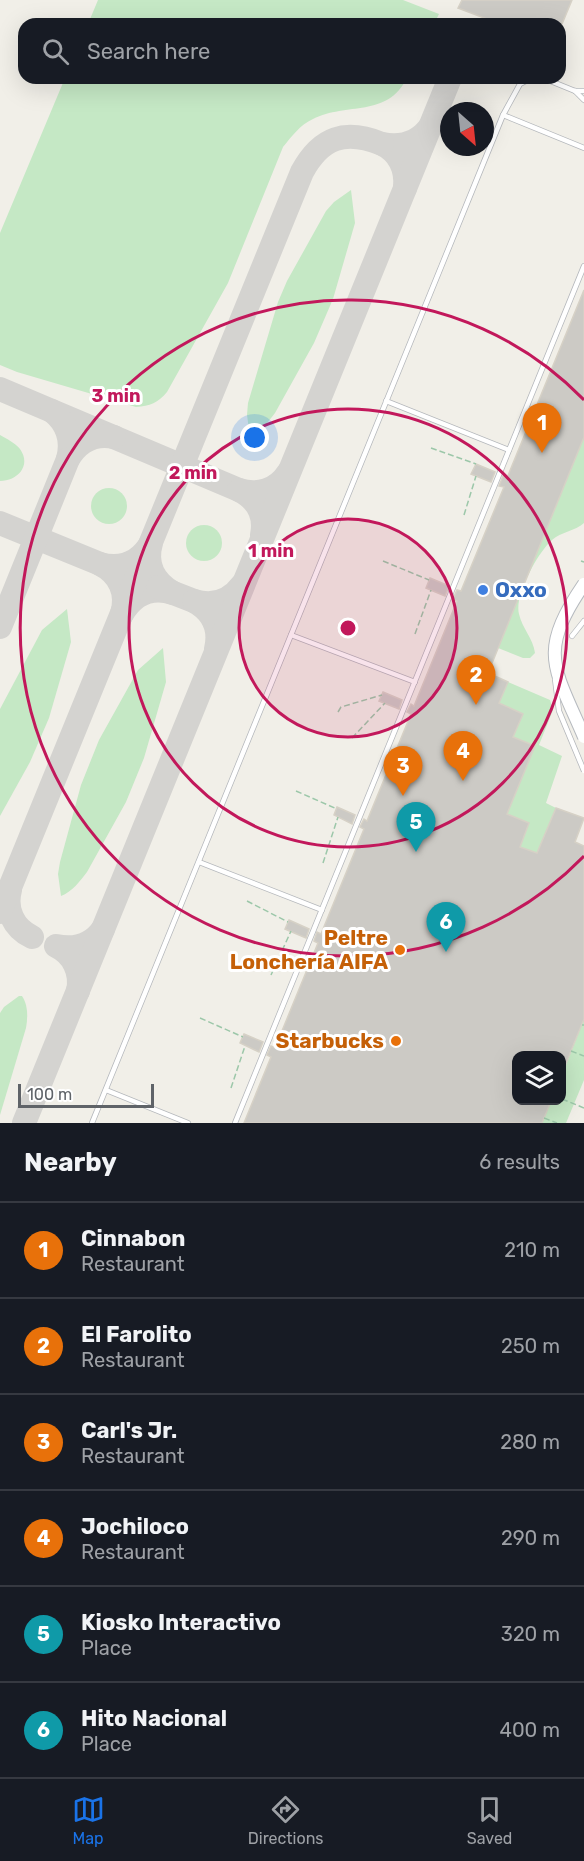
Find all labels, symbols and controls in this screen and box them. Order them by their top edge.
search box [18,18,566,84]
icon: search [39,35,72,68]
text: Search here [87,38,210,65]
north arrow [440,102,494,156]
text: 3 min [92,385,140,407]
pin: 1 [522,404,562,453]
your location [240,423,269,452]
text: 2 min [169,462,217,484]
text: 1 min [248,540,294,562]
place label: Oxxo [495,577,547,602]
marker: Oxxo [476,583,490,597]
centre of rings [338,618,358,638]
pin: 2 [456,656,496,705]
pin: 4 [444,732,482,781]
pin: 3 [384,746,422,796]
pin: 5 [396,802,436,852]
pin: 6 [426,902,466,952]
place label: Peltre Lonchería AIFA [230,925,388,974]
marker: Peltre Lonchería AIFA [393,943,407,957]
place label: Starbucks [276,1028,384,1053]
marker: Starbucks [389,1034,403,1048]
map controls [512,1051,566,1105]
button: layers [512,1051,566,1105]
scale bar [18,1081,154,1108]
text: 100 m [27,1085,72,1104]
text: Nearby [24,1147,117,1178]
text: 6 results [479,1150,560,1174]
text: Cinnabon [81,1225,185,1252]
text: 1 [39,1238,48,1262]
text: 210 m [504,1238,560,1262]
text: Restaurant [81,1252,185,1276]
text: El Farolito [81,1321,192,1348]
text: 2 [37,1334,50,1358]
text: 250 m [501,1334,560,1358]
text: Restaurant [81,1348,185,1372]
text: Carl's Jr. [81,1417,177,1444]
text: 3 [37,1430,50,1454]
text: 280 m [500,1430,560,1454]
text: Restaurant [81,1444,185,1468]
text: Jochiloco [81,1513,189,1540]
text: 4 [37,1526,50,1550]
text: 290 m [501,1526,560,1550]
text: Restaurant [81,1540,185,1564]
text: Kiosko Interactivo [81,1609,281,1636]
text: 5 [37,1622,50,1646]
text: 320 m [501,1622,560,1646]
text: Place [81,1636,132,1660]
text: Hito Nacional [81,1705,227,1732]
text: 6 [37,1718,50,1742]
text: 400 m [500,1718,560,1742]
text: Place [81,1732,132,1756]
tab: Map [72,1793,105,1848]
tab: Directions [248,1793,324,1848]
tab: Saved [467,1793,512,1848]

